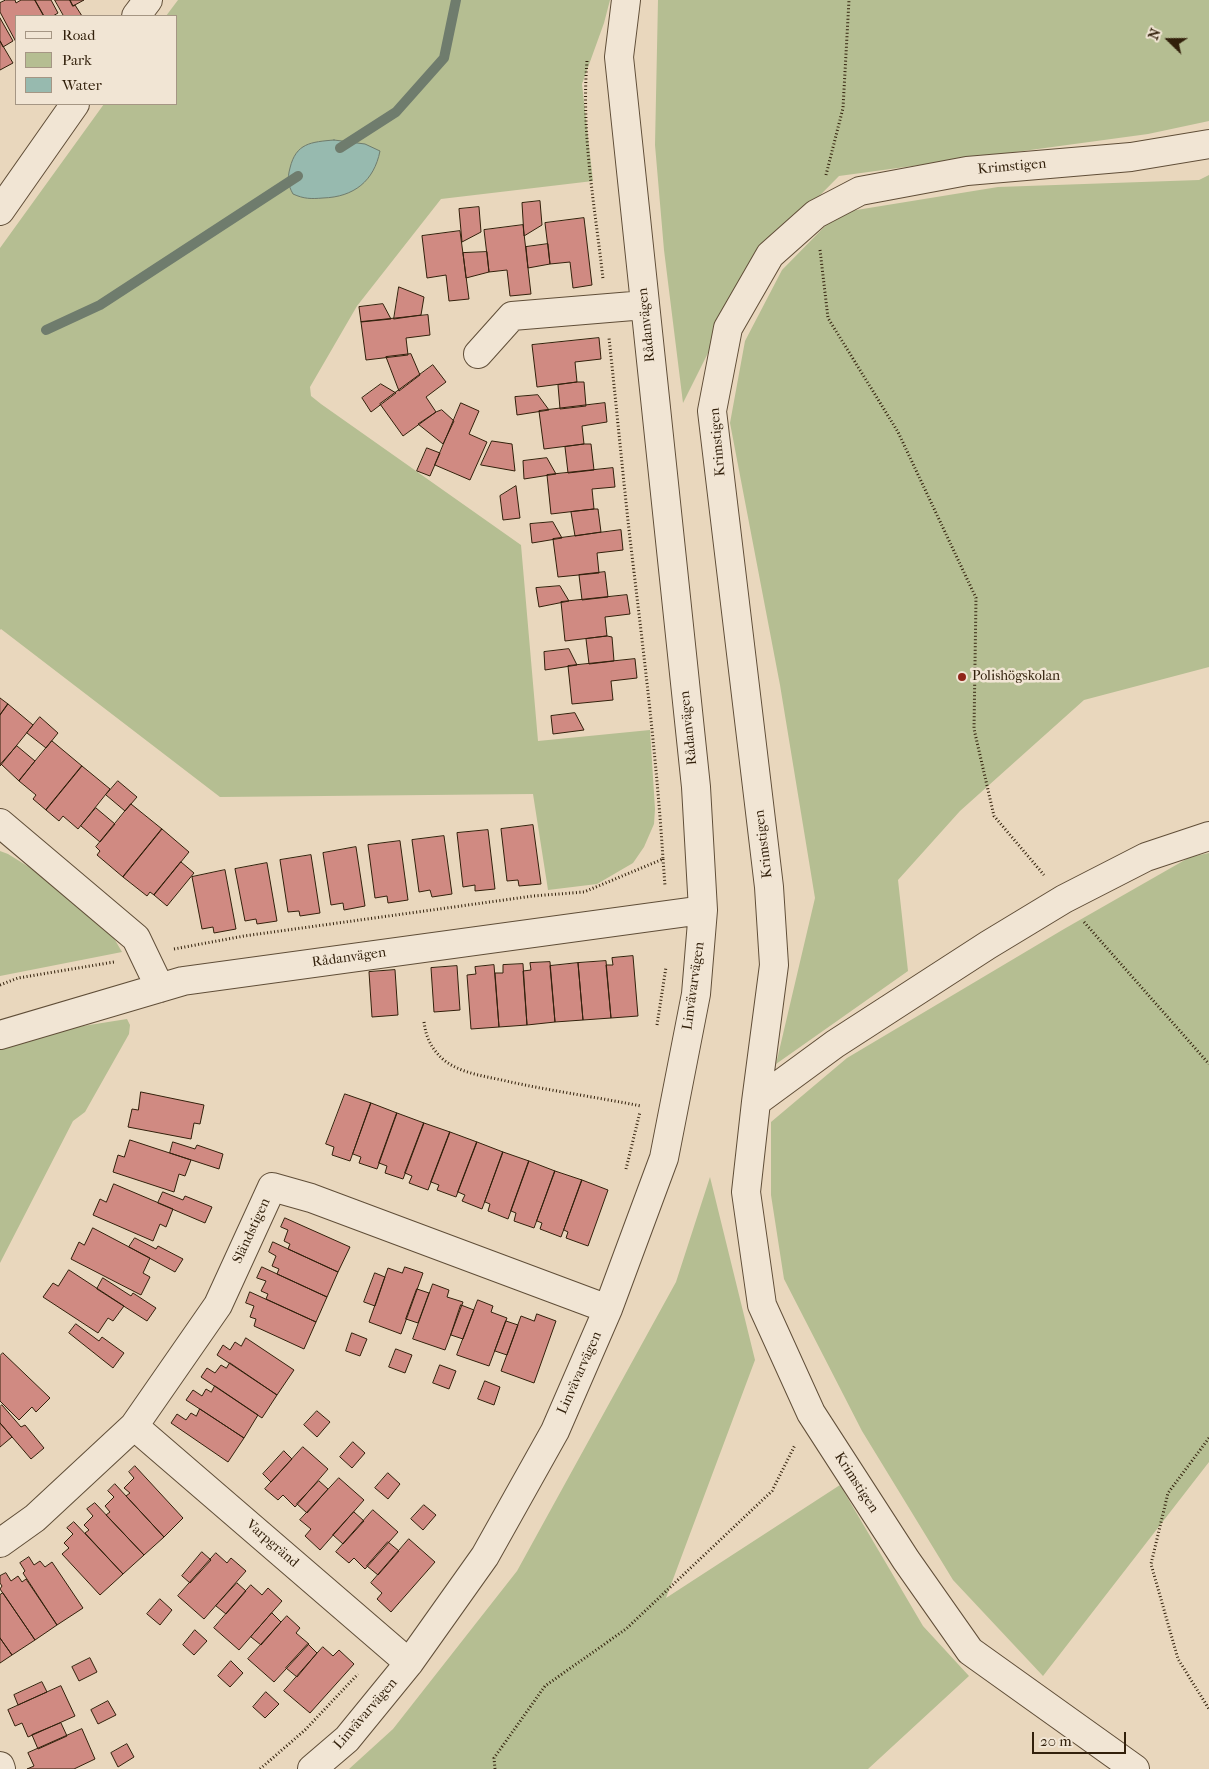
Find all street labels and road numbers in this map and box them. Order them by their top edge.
street label: Krimstigen [977,156,1047,178]
street label: Rådanvägen [635,287,659,363]
street label: Krimstigen [707,407,729,477]
street label: Rådanvägen [677,690,701,766]
street label: Krimstigen [751,809,777,879]
street label: Linvävarvägen [680,941,708,1031]
street label: Rådanvägen [311,944,387,972]
street label: Sländstigen [230,1196,274,1266]
street label: Linvävarvägen [554,1329,606,1417]
street label: Krimstigen [830,1450,882,1516]
street label: Varpgränd [242,1517,302,1571]
street label: Linvävarvägen [331,1675,401,1753]

